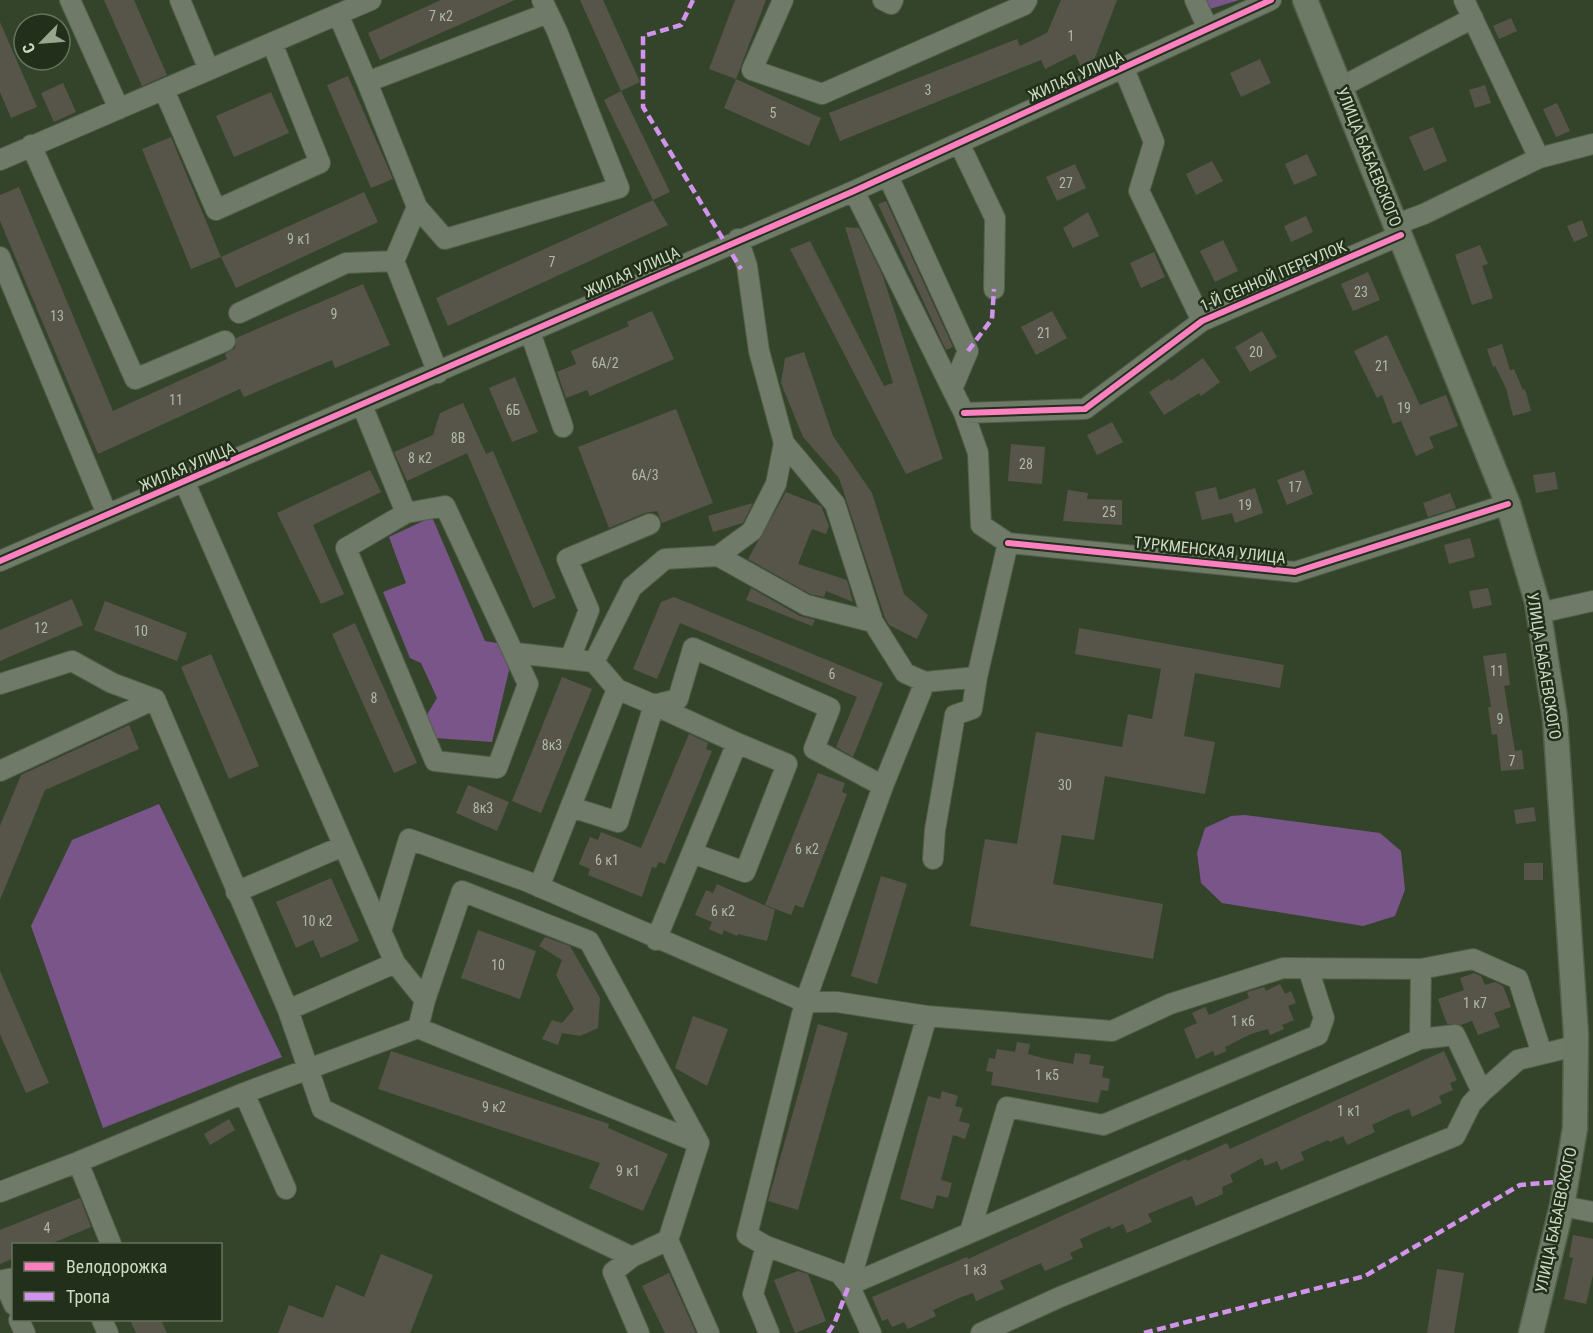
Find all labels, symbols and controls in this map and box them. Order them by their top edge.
house number: 7 к2 [429,8,453,24]
north arrow [12,12,72,72]
house number: 1 [1068,28,1074,44]
text: С [18,40,39,56]
street label: ЖИЛАЯ УЛИЦА [1025,47,1127,105]
house number: 3 [925,82,931,98]
street label: УЛИЦА БАБАЕВСКОГО [1332,85,1406,229]
house number: 5 [770,105,777,121]
house number: 27 [1059,175,1073,191]
house number: 9 к1 [287,231,311,247]
street label: 1-Й СЕННОЙ ПЕРЕУЛОК [1197,237,1349,315]
street label: ЖИЛАЯ УЛИЦА [581,243,683,301]
house number: 7 [549,254,556,270]
house number: 23 [1354,284,1368,300]
house number: 9 [331,306,337,322]
house number: 13 [50,308,64,324]
house number: 21 [1037,325,1051,341]
house number: 20 [1249,344,1263,360]
house number: 6А/2 [591,355,619,371]
house number: 21 [1375,358,1389,374]
house number: 11 [169,392,183,408]
house number: 19 [1397,400,1411,416]
house number: 6Б [506,402,521,418]
house number: 8В [451,430,465,446]
street label: ЖИЛАЯ УЛИЦА [136,438,238,496]
house number: 8 к2 [408,450,432,466]
house number: 28 [1019,456,1033,472]
house number: 6А/3 [631,467,659,483]
house number: 17 [1288,479,1302,495]
house number: 19 [1238,497,1252,513]
house number: 25 [1102,504,1116,520]
street label: ТУРКМЕНСКАЯ УЛИЦА [1133,533,1287,567]
street label: УЛИЦА БАБАЕВСКОГО [1523,591,1565,741]
house number: 12 [34,620,48,636]
house number: 10 [134,623,148,639]
house number: 11 [1490,663,1504,679]
house number: 6 [829,666,836,682]
house number: 8 [371,690,378,706]
house number: 9 [1497,711,1503,727]
house number: 8к3 [542,737,562,753]
house number: 7 [1509,753,1516,769]
house number: 30 [1058,777,1072,793]
house number: 8к3 [473,800,493,816]
house number: 6 к2 [795,841,819,857]
house number: 6 к1 [595,852,619,868]
house number: 6 к2 [711,903,735,919]
house number: 10 к2 [302,913,332,929]
house number: 10 [491,957,505,973]
house number: 1 к7 [1463,995,1487,1011]
house number: 1 к6 [1231,1013,1255,1029]
house number: 1 к5 [1035,1067,1059,1083]
house number: 9 к2 [482,1099,506,1115]
house number: 1 к1 [1337,1103,1361,1119]
street label: УЛИЦА БАБАЕВСКОГО [1531,1145,1581,1295]
house number: 9 к1 [616,1163,640,1179]
house number: 4 [44,1220,51,1236]
legend [12,1243,222,1321]
text: Велодорожка [66,1256,167,1277]
house number: 1 к3 [963,1262,987,1278]
text: Тропа [66,1286,110,1307]

